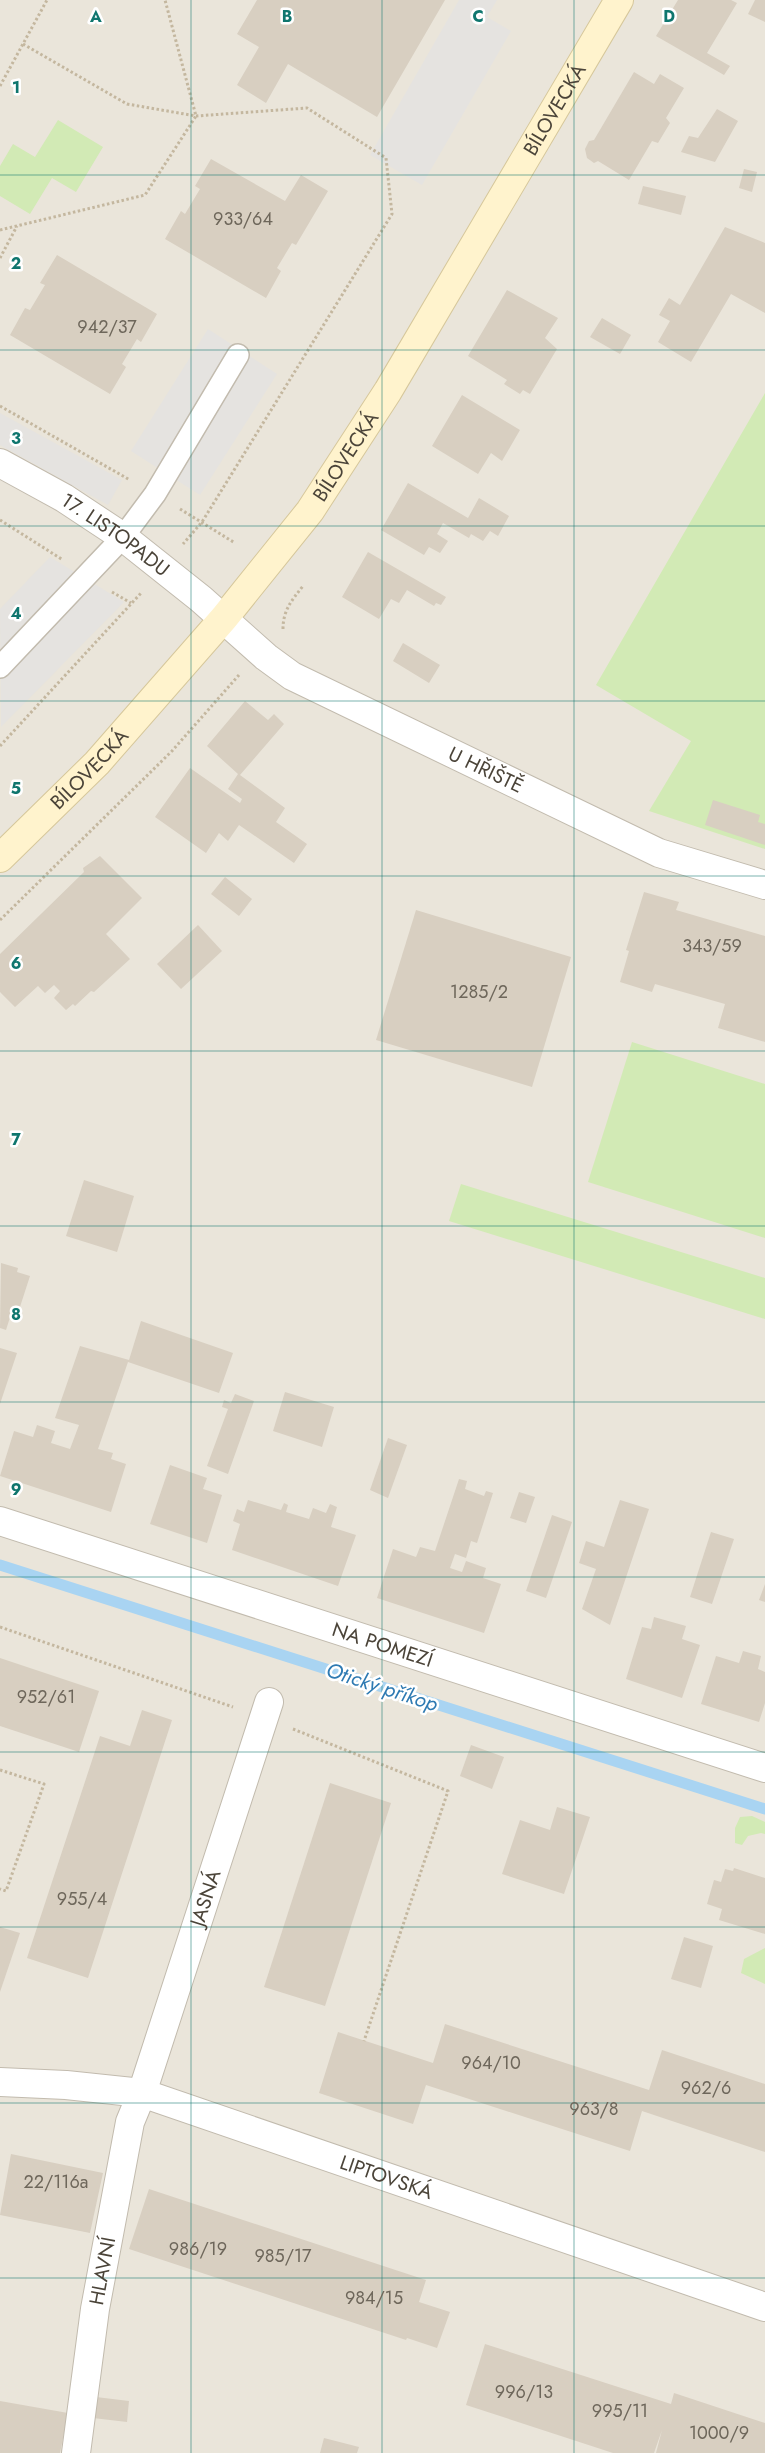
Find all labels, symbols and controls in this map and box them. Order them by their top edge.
text: A [89,5,102,28]
text: B [282,5,292,28]
text: C [472,5,484,28]
text: D [663,5,675,28]
street label: BÍLOVECKÁ [516,58,594,161]
text: 1 [12,76,20,99]
house number: 933/64 [213,206,273,232]
text: 2 [11,252,21,275]
house number: 942/37 [77,314,137,340]
street label: BÍLOVECKÁ [306,405,386,507]
text: 3 [11,427,21,450]
street label: 17. LISTOPADU [55,486,176,584]
text: 4 [10,602,22,625]
street label: BÍLOVECKÁ [44,722,136,816]
street label: U HŘIŠTĚ [443,740,528,800]
text: 5 [11,777,21,800]
house number: 343/59 [682,933,742,959]
text: 6 [11,952,21,975]
house number: 1285/2 [450,979,508,1005]
text: 7 [11,1128,21,1151]
text: 8 [11,1303,21,1326]
text: 9 [11,1478,21,1501]
street label: NA POMEZÍ [328,1615,438,1675]
water label: Otický příkop [322,1655,442,1719]
house number: 952/61 [17,1684,75,1710]
street label: JASNÁ [182,1865,229,1933]
house number: 955/4 [57,1886,107,1912]
house number: 964/10 [461,2050,521,2076]
house number: 962/6 [681,2075,731,2101]
house number: 963/8 [569,2096,619,2122]
street label: LIPTOVSKÁ [336,2148,437,2207]
house number: 22/116a [24,2169,88,2195]
street label: HLAVNÍ [82,2233,123,2307]
house number: 986/19 [169,2236,227,2262]
house number: 985/17 [254,2243,312,2269]
house number: 984/15 [345,2285,403,2311]
house number: 996/13 [495,2379,553,2405]
house number: 995/11 [592,2398,648,2424]
house number: 1000/9 [689,2420,749,2446]

